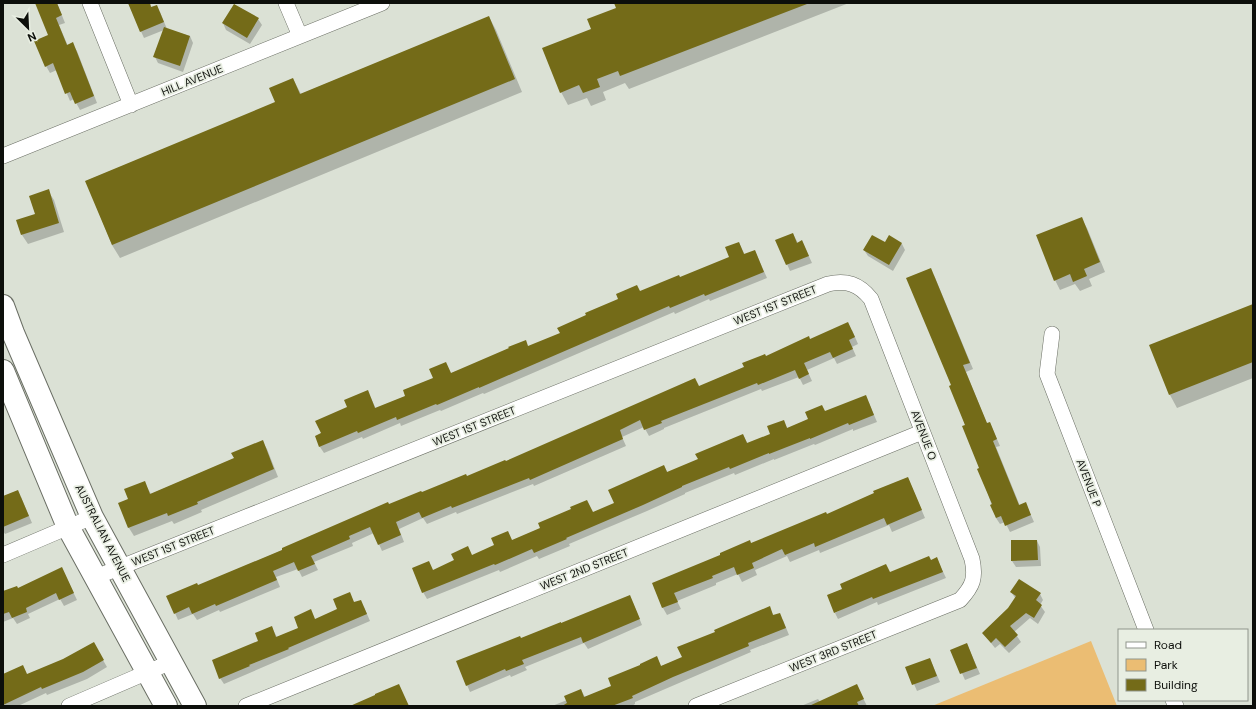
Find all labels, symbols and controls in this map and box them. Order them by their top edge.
north arrow [8,8,48,48]
text: N [26,29,39,45]
street label: HILL AVENUE [159,61,225,99]
street label: WEST 1ST STREET [731,282,819,328]
street label: WEST 1ST STREET [430,403,518,449]
street label: AVENUE O [908,408,940,462]
street label: AVENUE P [1073,457,1105,509]
street label: AUSTRALIAN AVENUE [72,482,134,584]
street label: WEST 1ST STREET [129,523,217,569]
street label: WEST 2ND STREET [538,545,630,593]
street label: WEST 3RD STREET [787,627,879,675]
legend [1118,629,1248,701]
text: Road [1154,637,1182,653]
text: Park [1154,657,1178,673]
text: Building [1154,677,1198,693]

